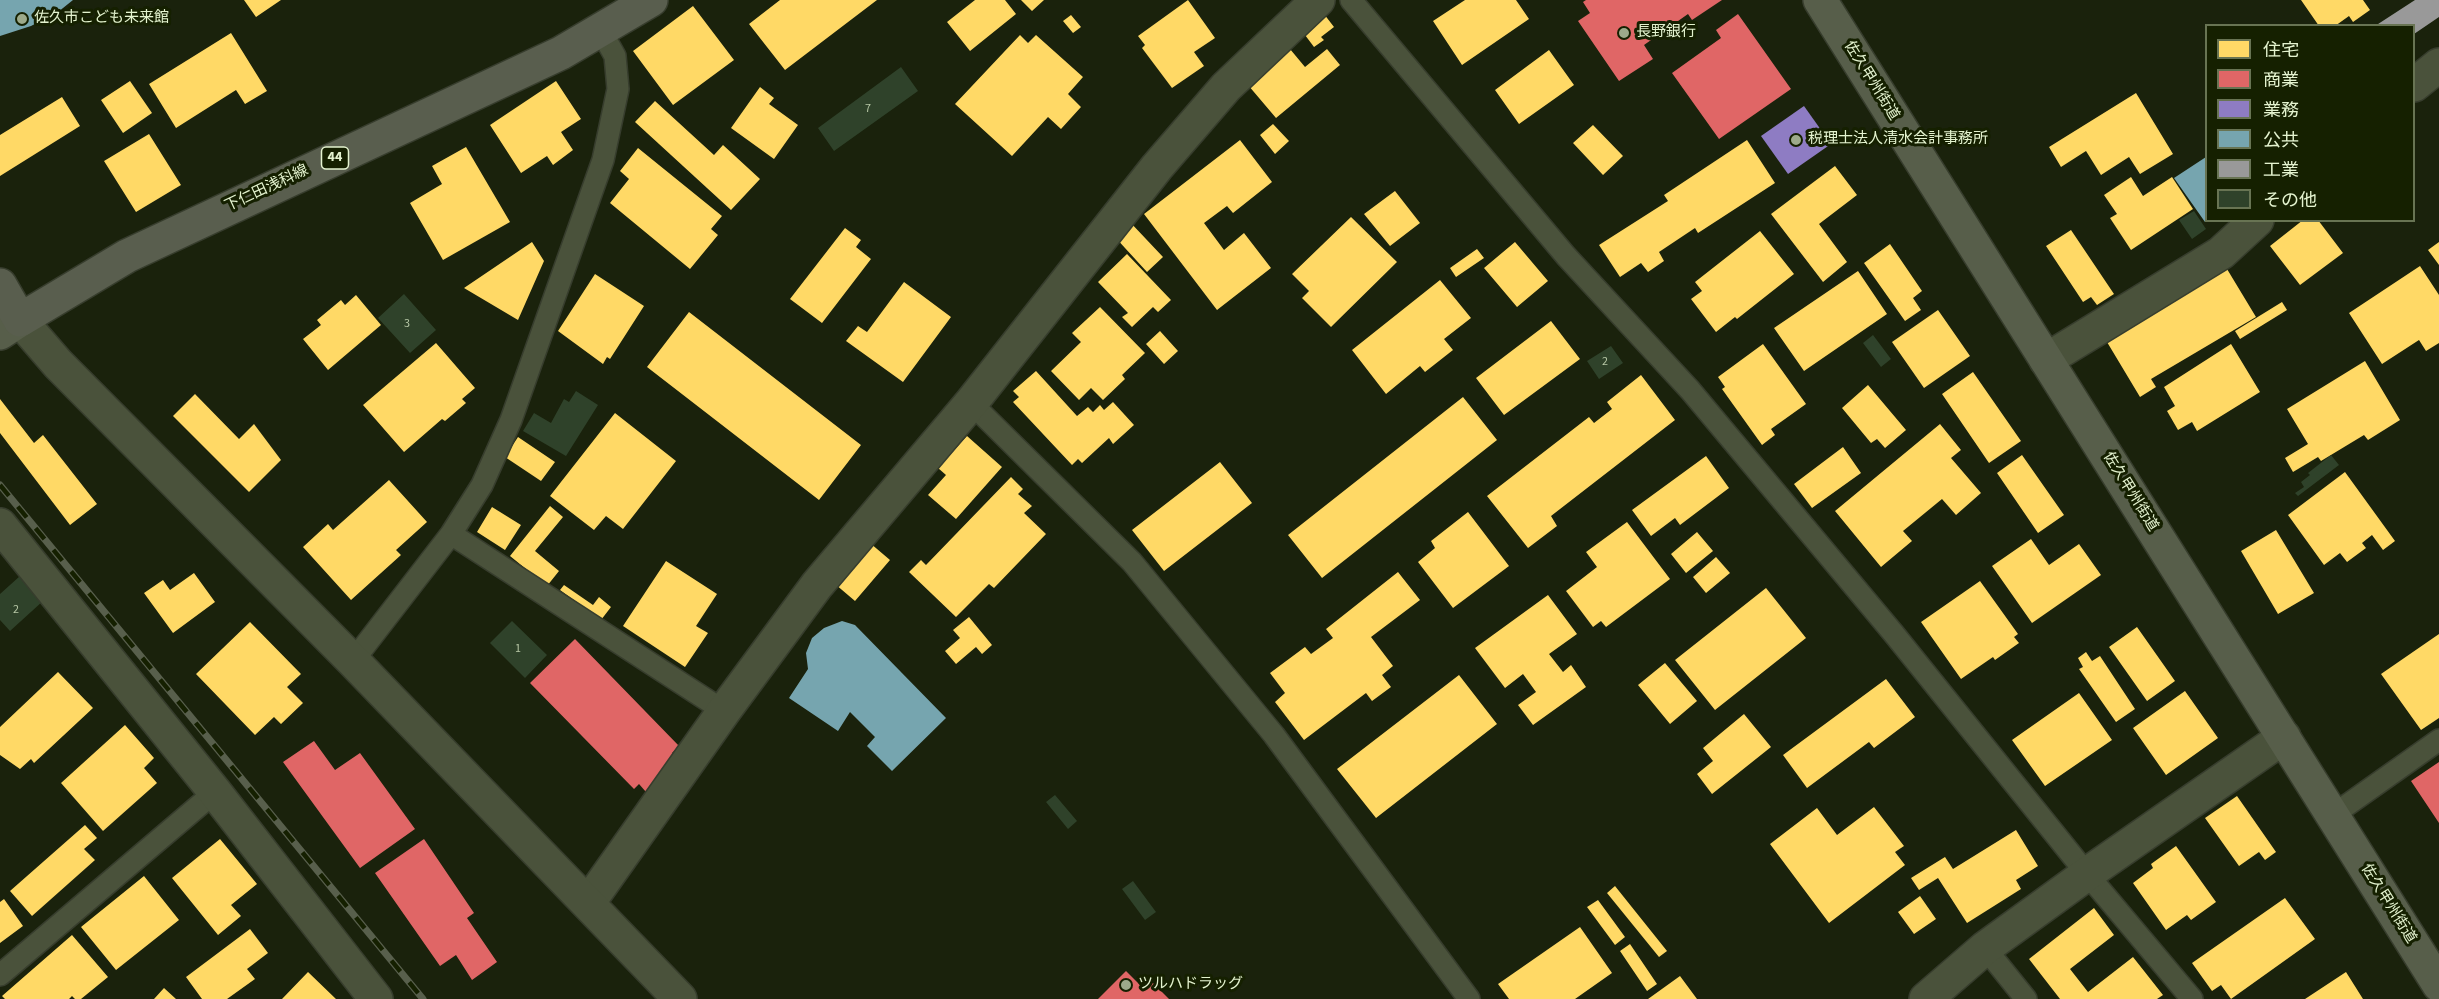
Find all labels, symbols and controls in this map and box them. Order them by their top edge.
place label: 佐久市こども未来館 [34,10,169,28]
marker: 佐久市こども未来館 [15,12,29,26]
place label: 長野銀行 [1636,24,1696,42]
legend [2205,24,2415,222]
marker: 長野銀行 [1617,26,1631,40]
street label: 佐久甲州街道 [1840,38,1902,124]
text: 住宅 [2263,38,2299,63]
text: 商業 [2263,68,2299,93]
text: 業務 [2263,98,2299,123]
house number: 7 [865,102,871,116]
text: 公共 [2263,128,2299,153]
place label: 税理士法人清水会計事務所 [1808,131,1988,149]
marker: 税理士法人清水会計事務所 [1789,133,1803,147]
road number: 44 [322,147,348,169]
text: 工業 [2263,158,2299,183]
street label: 下仁田浅科線 [222,162,312,216]
text: その他 [2263,188,2317,213]
house number: 3 [404,317,410,331]
house number: 2 [1602,355,1608,369]
street label: 佐久甲州街道 [2099,449,2161,535]
house number: 2 [13,603,19,617]
house number: 1 [515,642,521,656]
street label: 佐久甲州街道 [2357,861,2419,947]
place label: ツルハドラッグ [1138,976,1243,994]
marker: ツルハドラッグ [1119,978,1133,992]

